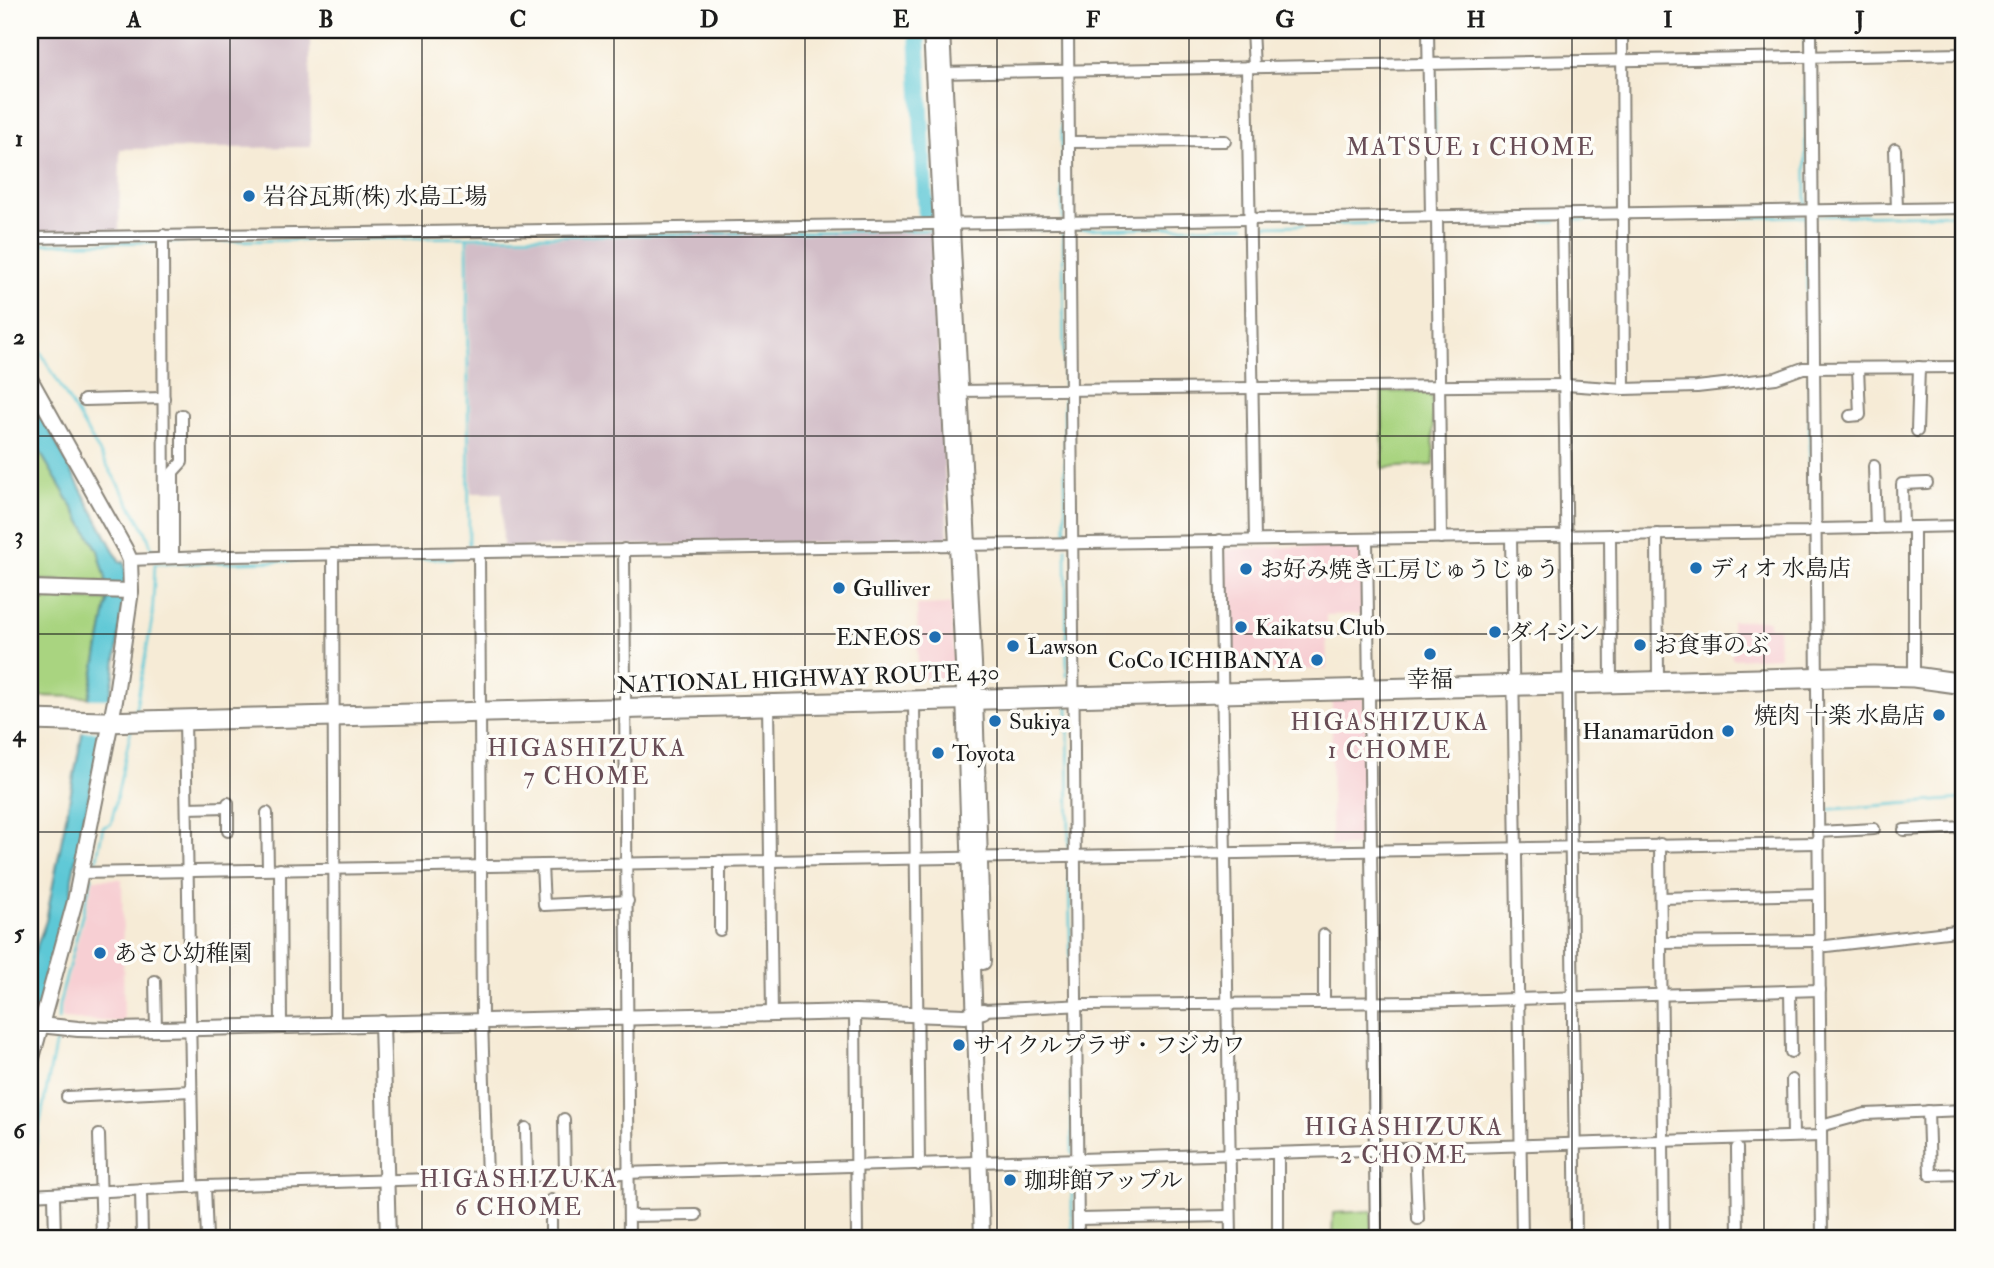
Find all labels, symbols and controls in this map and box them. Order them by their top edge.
text: A [126,5,142,34]
text: B [318,5,334,34]
text: C [510,5,526,34]
text: D [700,5,718,34]
text: E [893,5,910,34]
text: F [1086,5,1101,34]
text: G [1275,5,1295,34]
text: H [1467,5,1486,34]
text: I [1663,5,1673,34]
text: J [1854,5,1865,35]
text: 1 [15,124,23,153]
district label: MATSUE 1 CHOME [1346,132,1596,163]
place label: 岩谷瓦斯(株) 水島工場 [263,182,487,211]
marker: 岩谷瓦斯(株) 水島工場 [241,188,257,204]
text: 2 [13,322,25,351]
text: 3 [15,521,23,550]
place label: ディオ 水島店 [1710,554,1851,583]
place label: お好み焼き工房じゅうじゅう [1260,555,1559,584]
marker: ディオ 水島店 [1688,560,1704,576]
marker: お好み焼き工房じゅうじゅう [1238,561,1254,577]
place label: Gulliver [853,574,930,603]
marker: Gulliver [831,580,847,596]
place label: Kaikatsu Club [1255,613,1385,642]
place label: ダイシン [1509,618,1600,647]
marker: Kaikatsu Club [1233,619,1249,635]
place label: ENEOS [836,623,921,652]
marker: ダイシン [1487,624,1503,640]
marker: ENEOS [927,629,943,645]
place label: お食事のぶ [1654,631,1769,660]
place label: Lawson [1027,632,1098,661]
marker: お食事のぶ [1632,637,1648,653]
marker: Lawson [1005,638,1021,654]
place label: CoCo ICHIBANYA [1108,646,1303,675]
marker: 幸福 [1422,646,1438,662]
marker: CoCo ICHIBANYA [1309,652,1325,668]
street label: NATIONAL HIGHWAY ROUTE 430 [616,657,1000,700]
place label: 幸福 [1407,665,1453,694]
place label: 焼肉 十楽 水島店 [1754,701,1925,730]
place label: Sukiya [1009,707,1071,736]
district label: HIGASHIZUKA 1 CHOME [1290,707,1490,766]
marker: 焼肉 十楽 水島店 [1931,707,1947,723]
marker: Sukiya [987,713,1003,729]
place label: Hanamarūdon [1582,717,1714,746]
text: 4 [12,719,27,748]
marker: Hanamarūdon [1720,723,1736,739]
district label: HIGASHIZUKA 7 CHOME [487,733,687,792]
place label: Toyota [952,739,1016,768]
marker: Toyota [930,745,946,761]
text: 5 [14,918,25,947]
place label: あさひ幼稚園 [114,939,252,968]
marker: あさひ幼稚園 [92,945,108,961]
place label: サイクルプラザ・フジカワ [973,1031,1245,1060]
marker: サイクルプラザ・フジカワ [951,1037,967,1053]
district label: HIGASHIZUKA 2 CHOME [1304,1112,1504,1171]
text: 6 [13,1116,27,1145]
district label: HIGASHIZUKA 6 CHOME [419,1164,619,1223]
place label: 珈琲館アップル [1024,1166,1182,1195]
marker: 珈琲館アップル [1002,1172,1018,1188]

